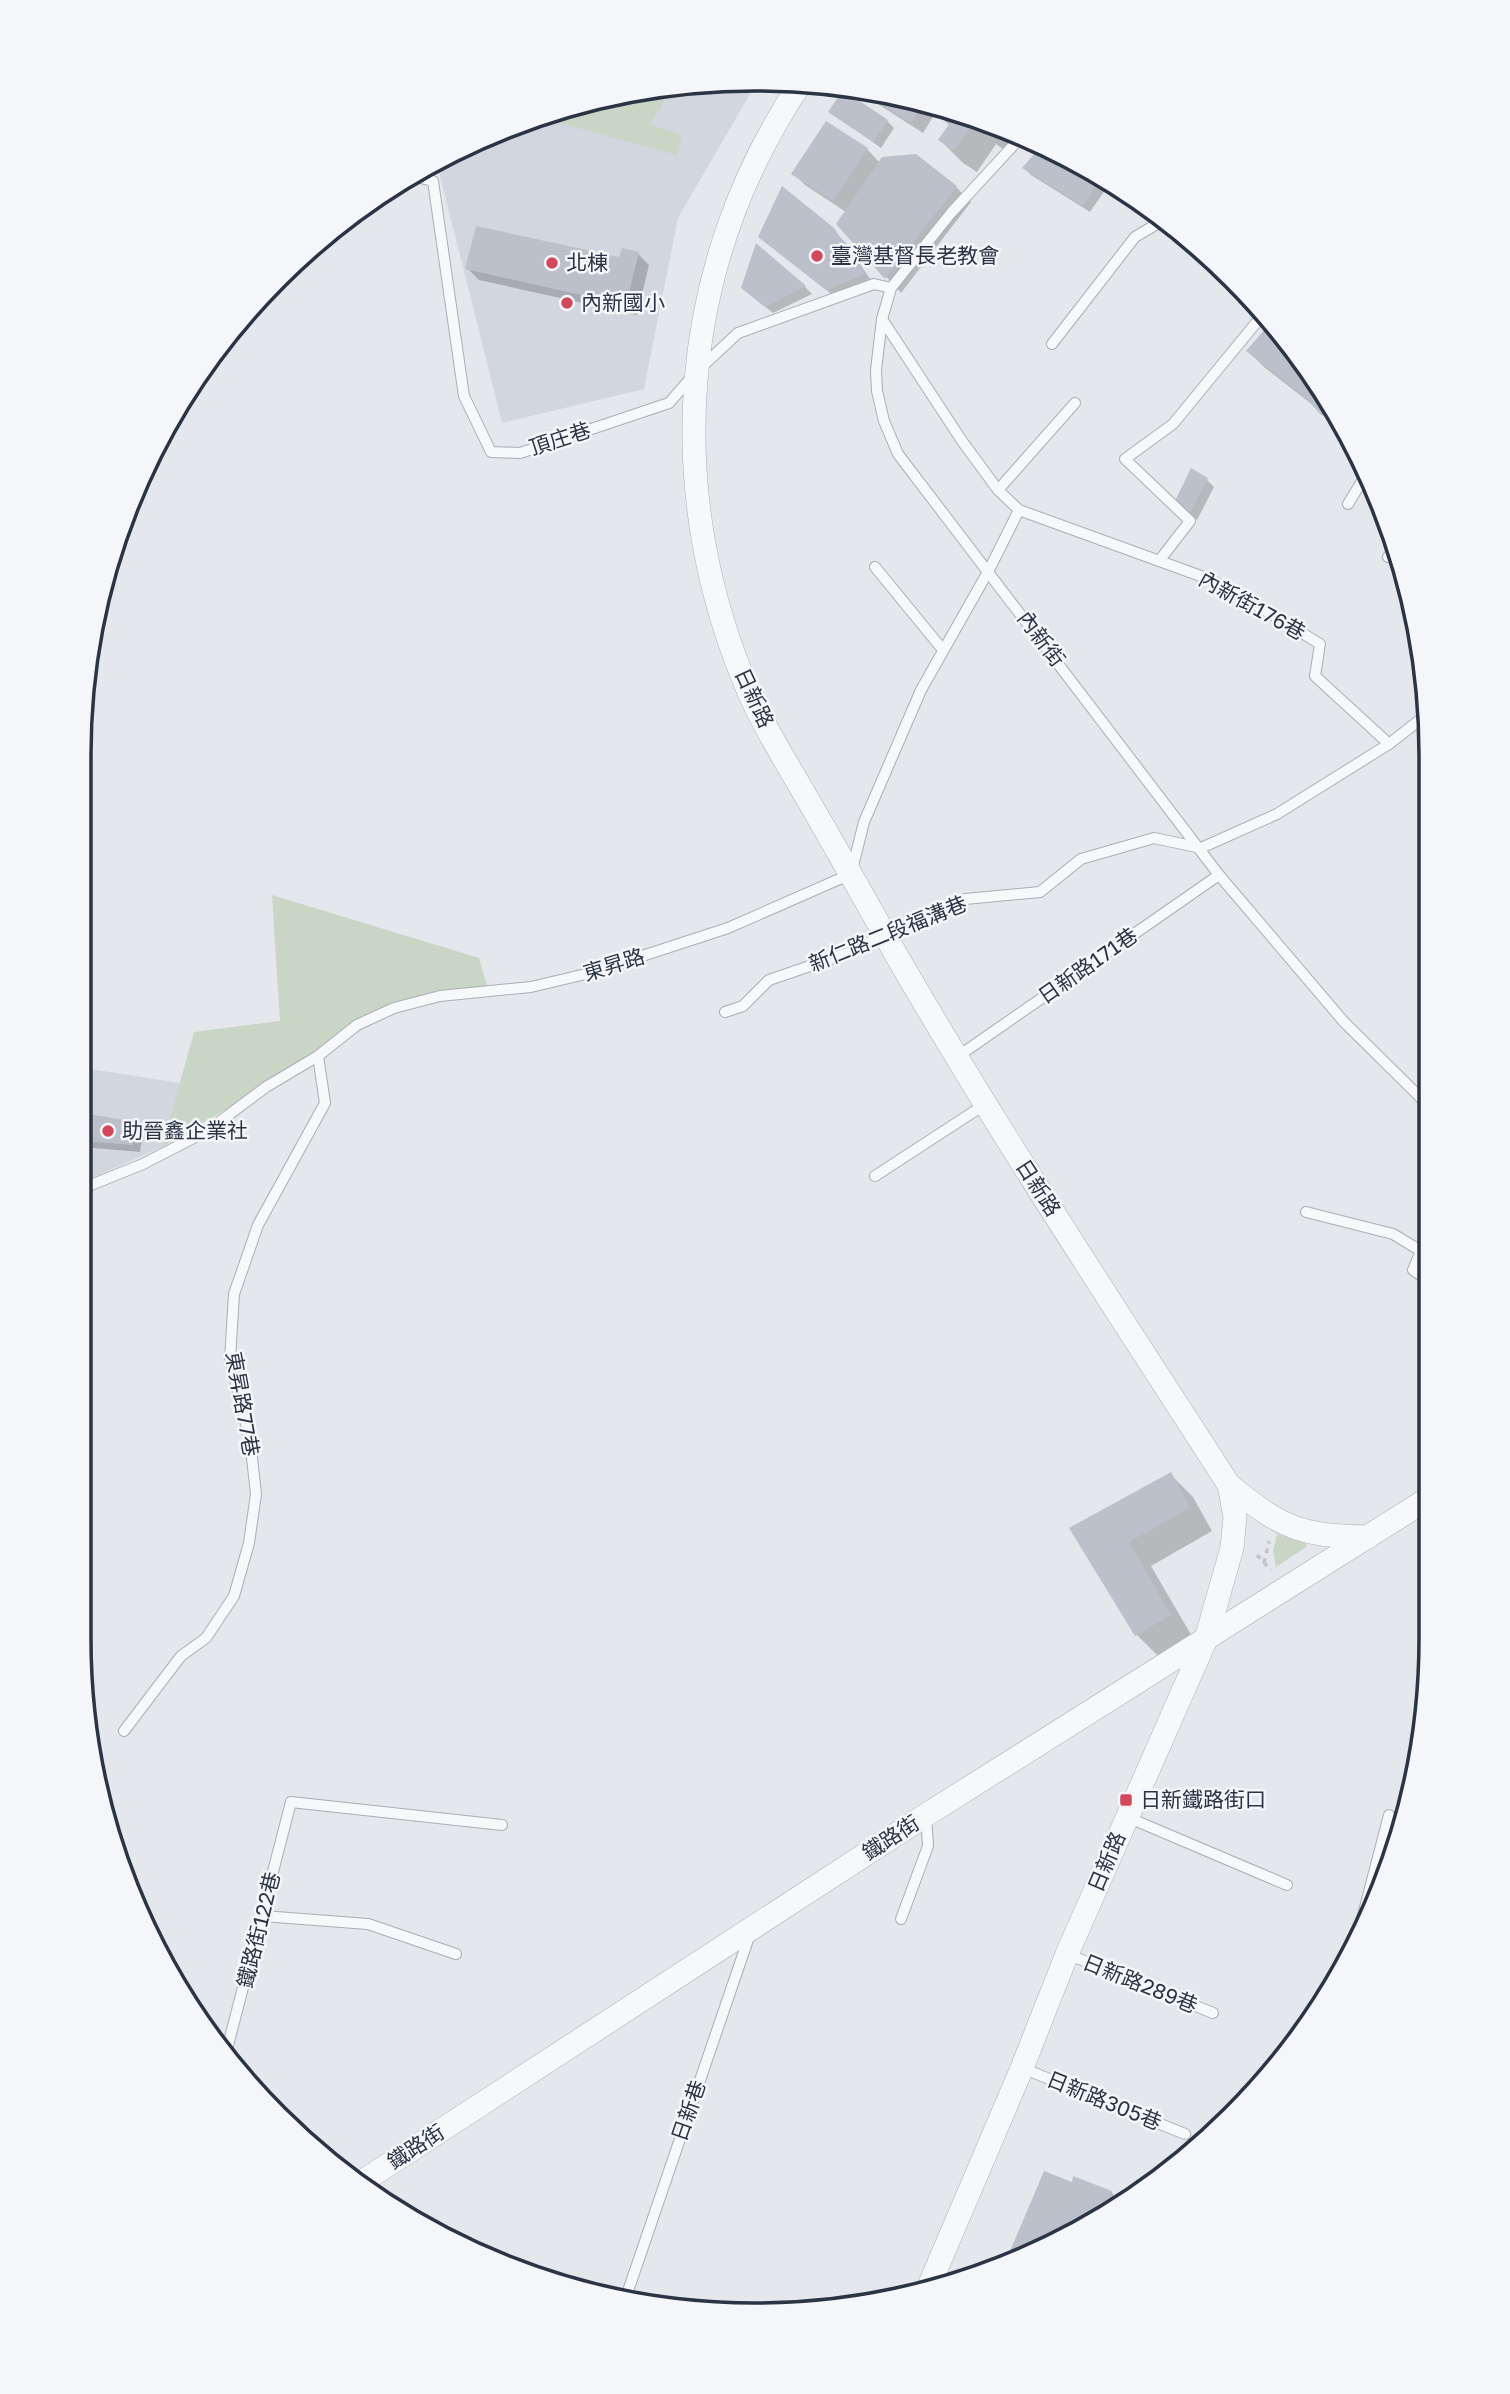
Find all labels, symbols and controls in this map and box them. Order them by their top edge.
place label: 臺灣基督長老教會 [831,242,999,268]
marker: 臺灣基督長老教會 [809,248,825,264]
place label: 北棟 [566,249,608,275]
marker: 北棟 [544,255,560,271]
place label: 內新國小 [581,289,665,315]
marker: 內新國小 [559,295,575,311]
street label: 頂庄巷 [526,416,594,460]
street label: 內新街176巷 [1195,565,1310,645]
street label: 內新街 [1012,605,1071,671]
street label: 日新路 [730,664,780,732]
street label: 新仁路二段福溝巷 [805,890,970,977]
street label: 日新路171巷 [1033,921,1142,1009]
street label: 東昇路 [580,942,648,986]
place label: 助晉鑫企業社 [122,1117,248,1143]
marker: 助晉鑫企業社 [100,1123,116,1139]
street label: 日新路 [1011,1154,1067,1221]
street label: 東昇路77巷 [221,1349,265,1458]
place label: 日新鐵路街口 [1140,1786,1266,1812]
marker: 日新鐵路街口 [1118,1792,1134,1808]
street label: 鐵路街 [857,1809,924,1865]
street label: 日新路 [1082,1828,1130,1896]
street label: 鐵路街122巷 [231,1869,285,1990]
street label: 日新路289巷 [1079,1948,1202,2018]
street label: 日新路305巷 [1043,2065,1166,2135]
street label: 日新巷 [666,2077,711,2145]
street label: 鐵路街 [382,2118,449,2174]

